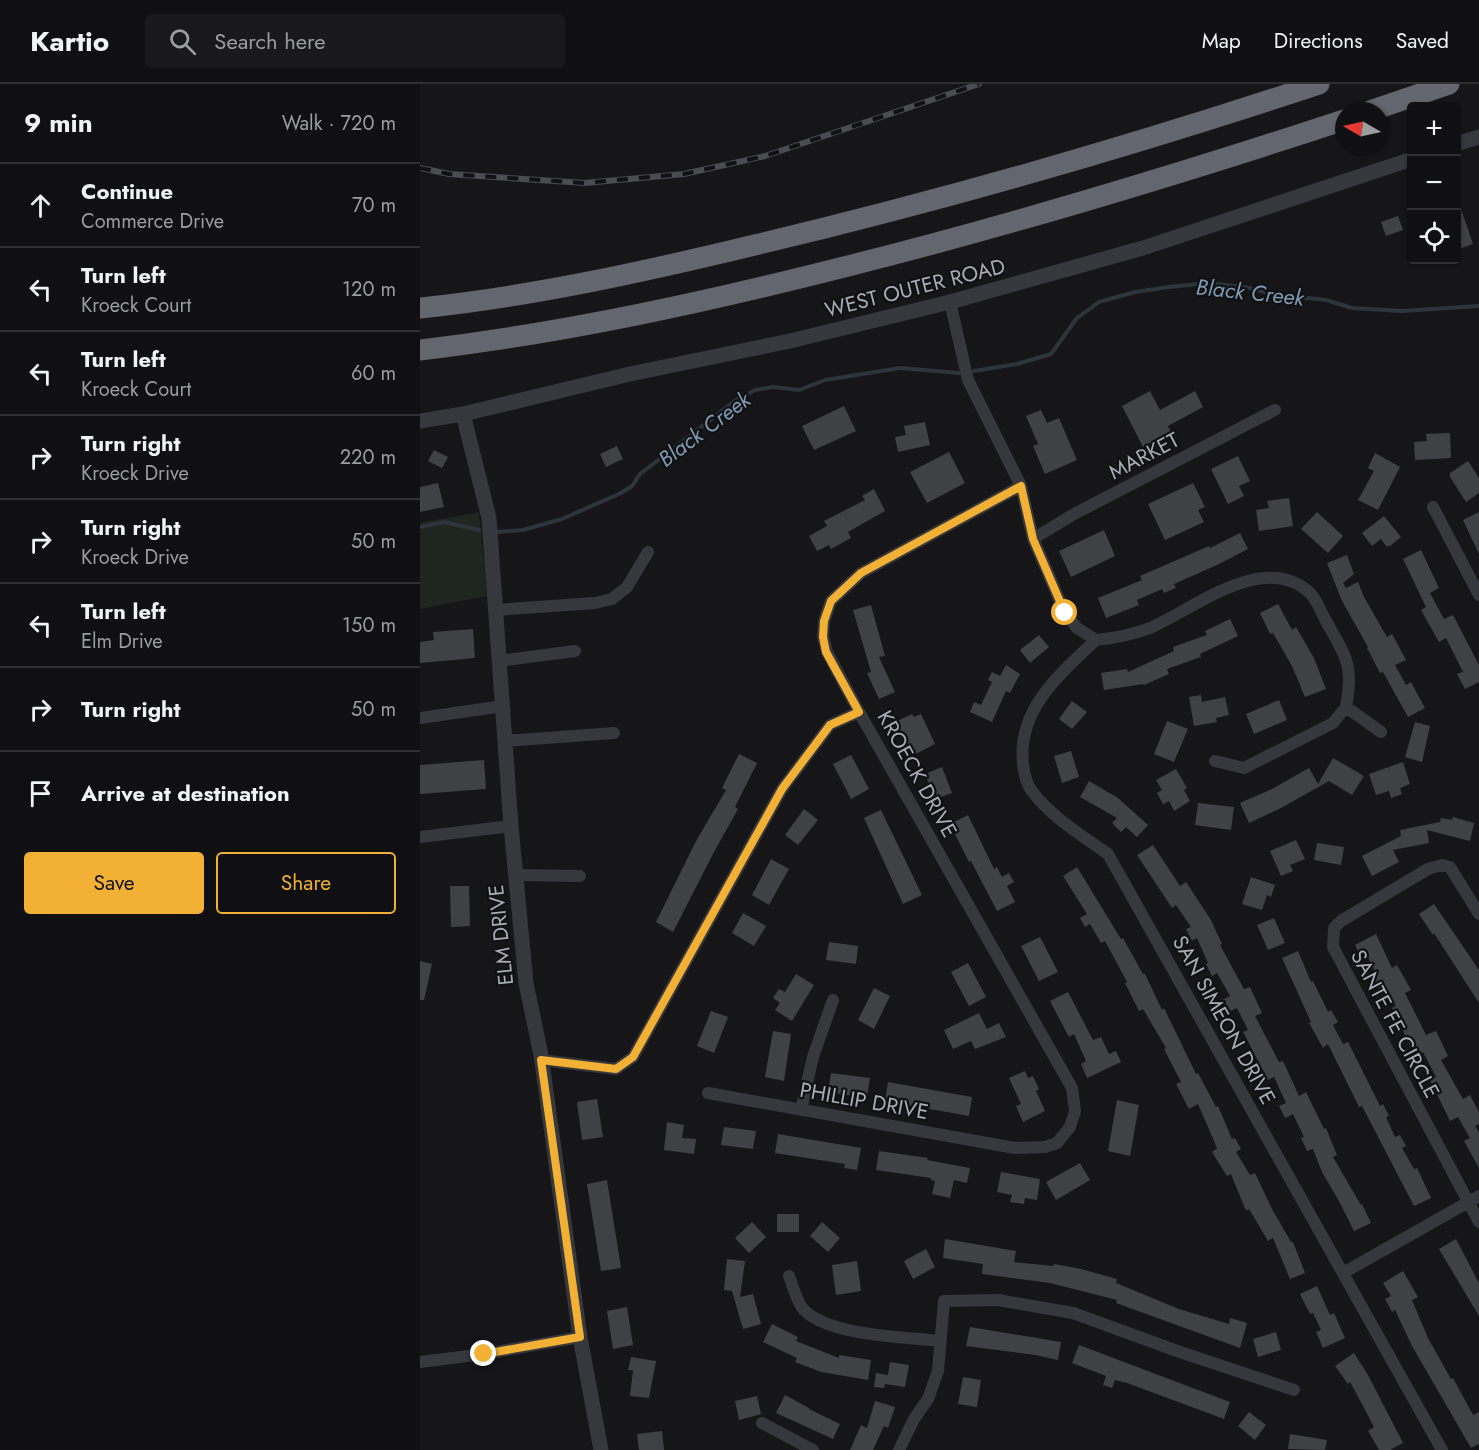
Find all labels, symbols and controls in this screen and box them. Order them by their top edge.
search box [145,14,565,68]
text: Kartio [30,21,109,62]
icon: search [166,25,199,58]
text: Search here [214,25,326,57]
text: Map [1202,26,1241,56]
text: Directions [1274,26,1363,56]
text: Saved [1396,26,1449,56]
north arrow [1335,102,1389,156]
map controls [1407,102,1461,264]
button: + [1407,102,1461,156]
text: 9 min [24,104,93,142]
text: Walk · 720 m [282,109,396,138]
button: − [1407,156,1461,210]
text: Continue [81,175,173,207]
icon: ahead [24,189,57,222]
text: 70 m [352,191,396,220]
text: Commerce Drive [81,207,224,236]
button: locate [1407,210,1461,264]
street label: WEST OUTER ROAD [822,251,1008,325]
text: Turn left [81,259,166,291]
water label: Black Creek [1194,270,1307,314]
icon: left [24,273,57,306]
text: 120 m [342,275,396,304]
text: Kroeck Court [81,291,191,320]
text: Turn left [81,343,166,375]
icon: left [24,357,57,390]
text: 60 m [351,359,396,388]
text: Kroeck Court [81,375,191,404]
water label: Black Creek [651,383,758,474]
street label: MARKET [1103,425,1185,487]
text: Turn right [81,427,181,459]
icon: right [24,441,57,474]
text: 220 m [340,443,396,472]
text: Kroeck Drive [81,459,189,488]
text: Turn right [81,511,181,543]
icon: right [24,525,57,558]
text: 50 m [351,527,396,556]
text: Kroeck Drive [81,543,189,572]
text: Turn left [81,595,166,627]
route start [1051,599,1077,625]
icon: left [24,609,57,642]
text: 150 m [342,611,396,640]
text: Elm Drive [81,627,163,656]
icon: right [24,693,57,726]
text: Turn right [81,693,181,725]
text: 50 m [351,695,396,724]
street label: KROECK DRIVE [870,705,964,843]
icon: arrive [24,777,57,810]
text: Arrive at destination [81,777,290,809]
button: Save [24,852,204,914]
button: Share [216,852,396,914]
street label: ELM DRIVE [481,883,521,987]
street label: SAN SIMEON DRIVE [1165,930,1283,1110]
street label: SANTE FE CIRCLE [1343,944,1447,1104]
street label: PHILLIP DRIVE [797,1075,931,1127]
route end [470,1340,496,1366]

